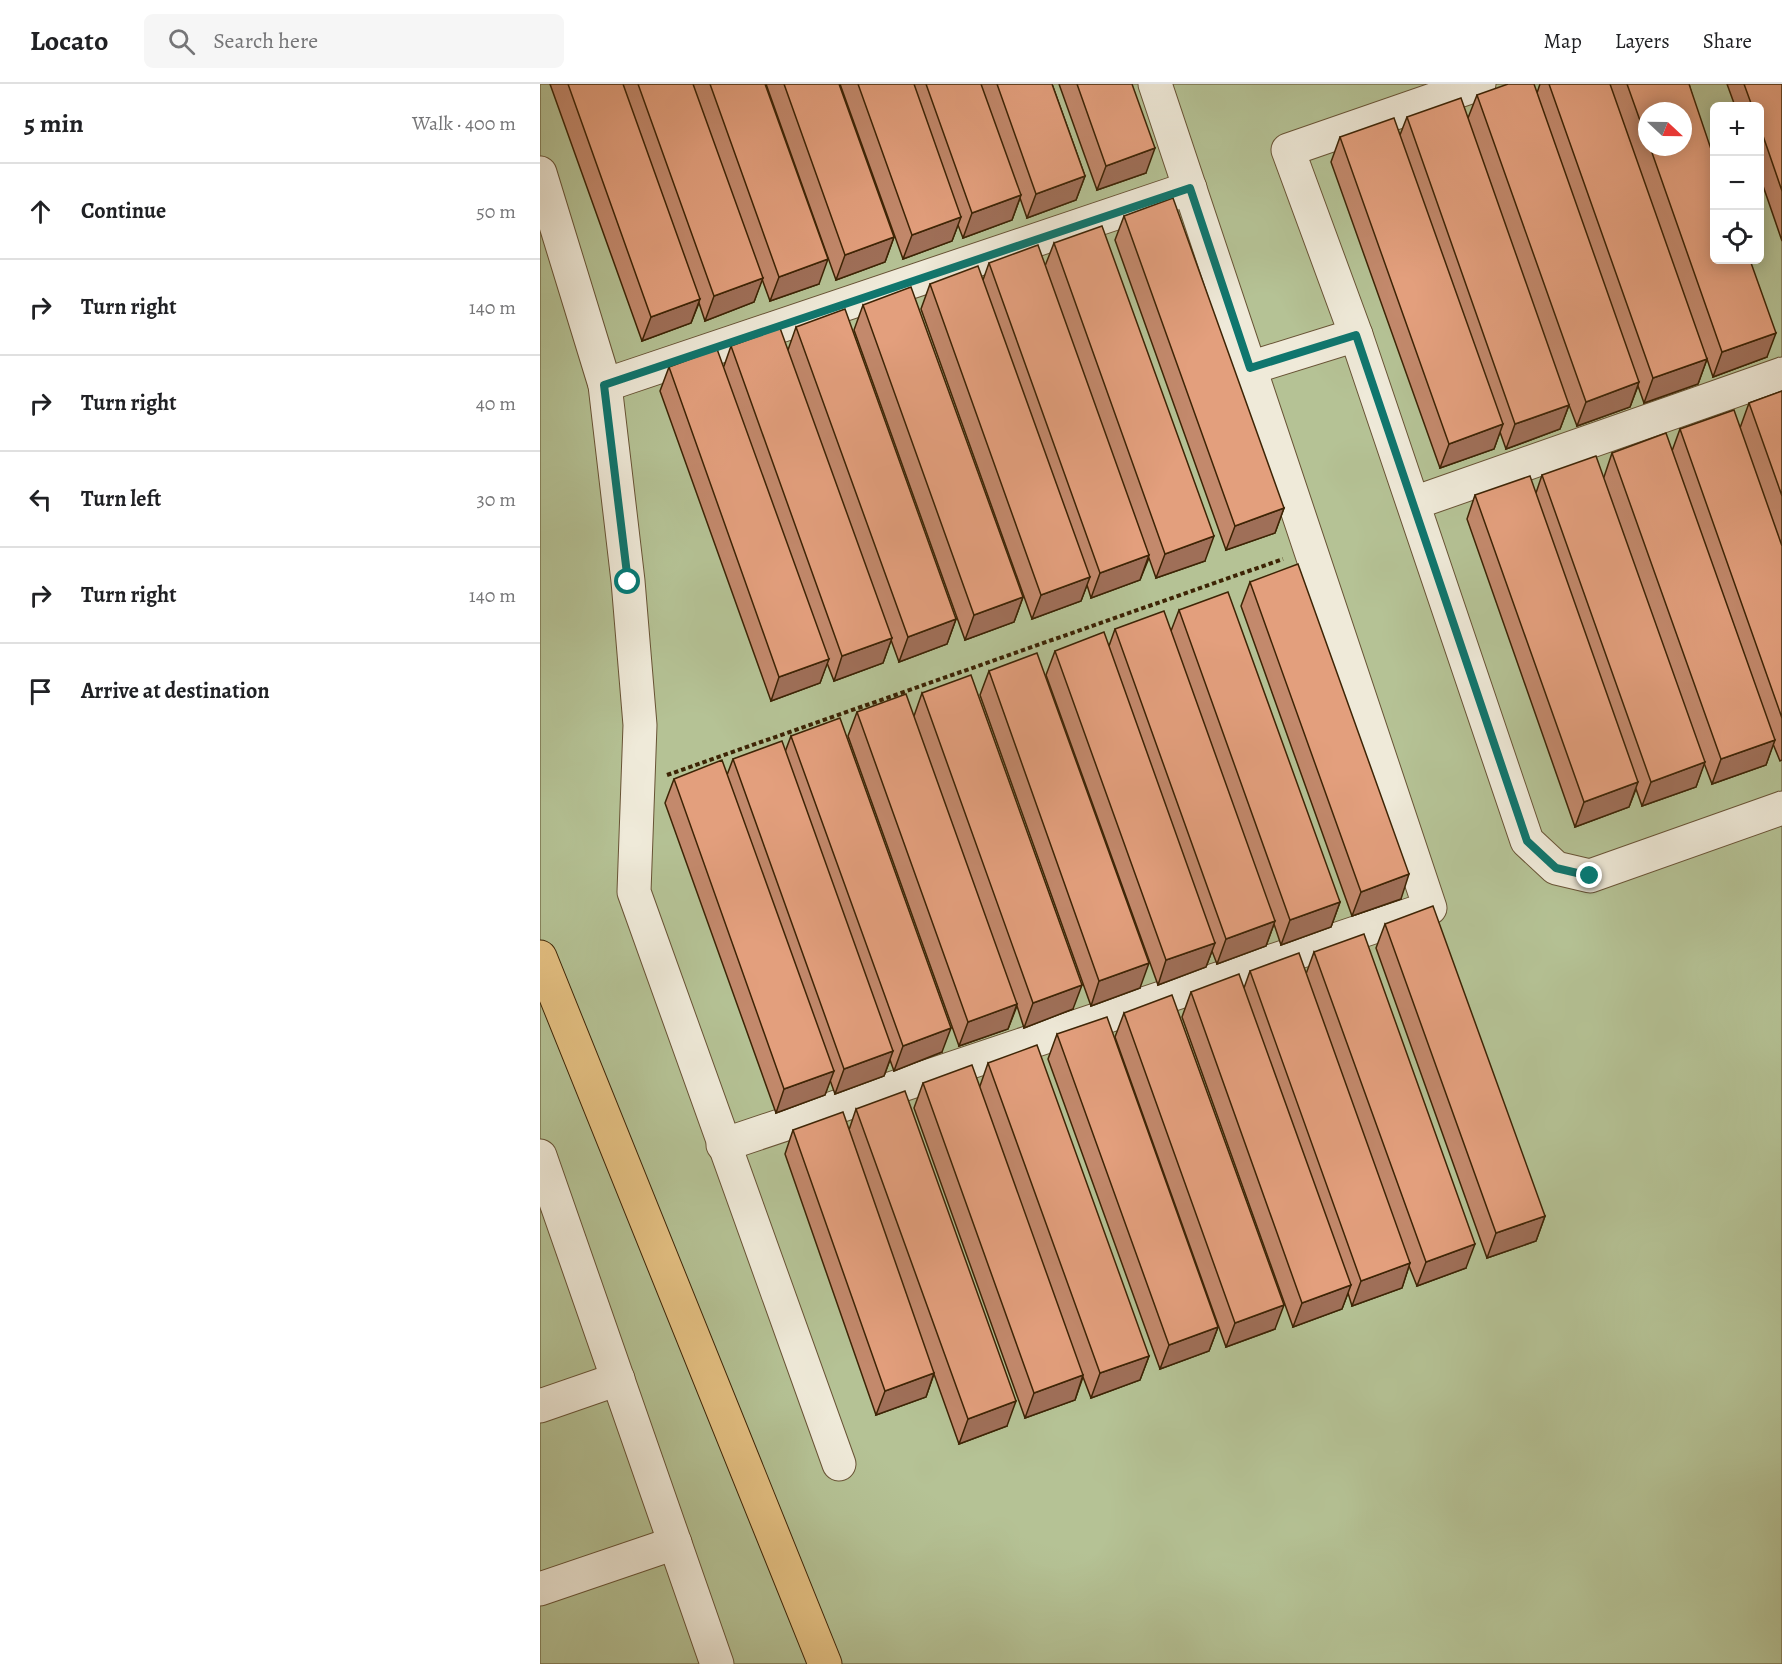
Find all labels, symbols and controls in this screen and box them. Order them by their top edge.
search box [144,14,564,68]
text: Locato [30,22,108,60]
icon: search [165,25,198,58]
text: Search here [213,26,318,56]
text: Map [1543,27,1582,55]
text: Layers [1615,27,1670,55]
text: Share [1703,27,1752,55]
north arrow [1638,102,1692,156]
map controls [1710,102,1764,264]
button: + [1710,102,1764,156]
text: 5 min [24,106,84,141]
text: Walk · 400 m [412,110,516,137]
button: − [1710,156,1764,210]
icon: ahead [24,195,57,228]
text: Continue [81,196,166,226]
text: 50 m [476,198,516,225]
button: locate [1710,210,1764,264]
icon: right [24,291,57,324]
text: Turn right [81,292,177,322]
text: 140 m [469,294,516,321]
icon: right [24,387,57,420]
text: Turn right [81,388,177,418]
text: 40 m [476,390,516,417]
icon: left [24,483,57,516]
text: Turn left [81,484,161,514]
text: 30 m [476,486,516,513]
route start [614,568,640,594]
icon: right [24,579,57,612]
text: Turn right [81,580,177,610]
text: 140 m [469,582,516,609]
icon: arrive [24,675,57,708]
text: Arrive at destination [81,676,270,706]
route end [1576,862,1602,888]

